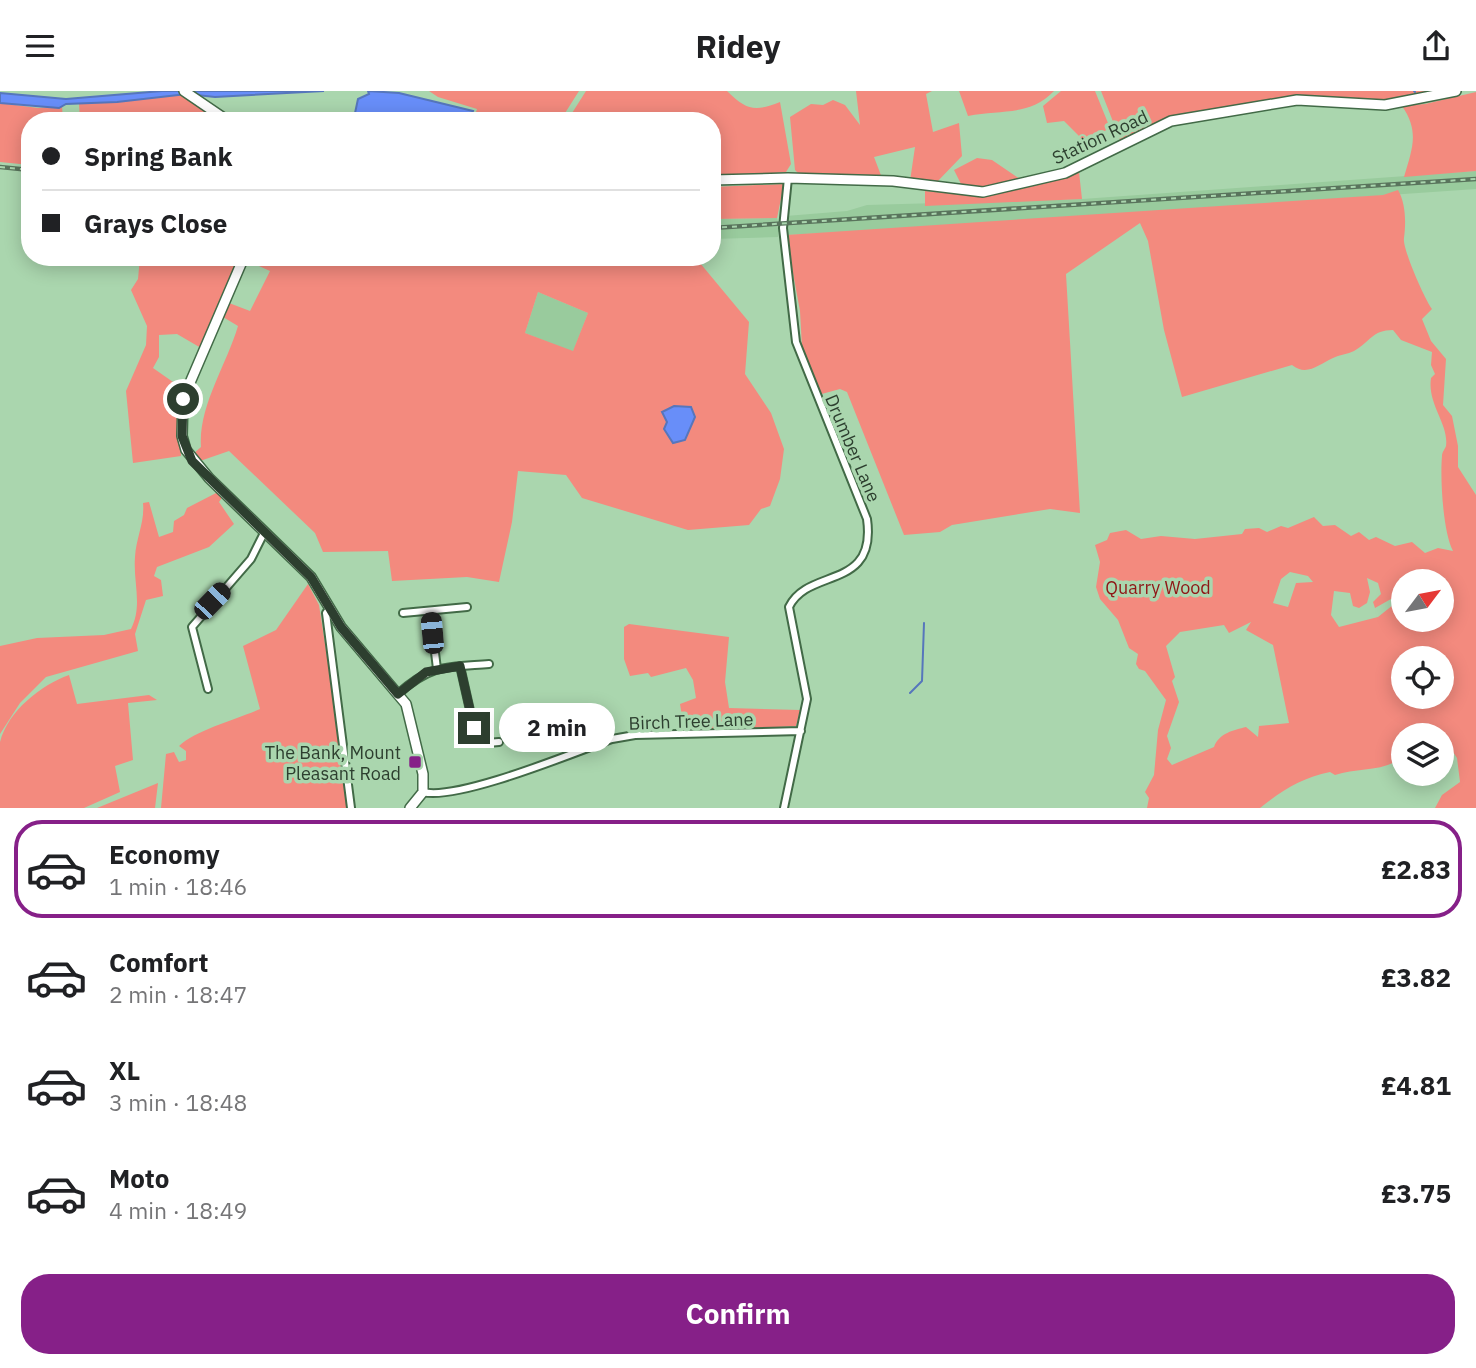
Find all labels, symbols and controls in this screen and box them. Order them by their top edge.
text: Ridey [695,25,781,67]
icon: menu [21,27,59,65]
icon: share [1417,27,1455,65]
street label: Station Road [1048,105,1152,169]
text: Spring Bank [84,139,233,173]
text: Grays Close [84,206,227,240]
route start [167,383,199,415]
street label: Drumber Lane [820,391,886,505]
north arrow [1391,569,1454,632]
map controls [1391,569,1454,786]
park label: Quarry Wood [1105,576,1211,599]
car [190,579,235,623]
car [420,611,445,655]
button: locate [1391,646,1454,709]
callout: 2 min [498,703,614,753]
street label: Birch Tree Lane [628,707,754,735]
route end [458,712,490,744]
text: 2 min [527,712,587,742]
button: layers [1391,723,1454,786]
place label: The Bank, Mount Pleasant Road [265,741,401,785]
marker: The Bank, Mount Pleasant Road [407,754,423,770]
text: Economy [109,837,220,871]
icon: car [25,838,88,901]
text: £2.83 [1381,852,1451,886]
text: 1 min · 18:46 [109,871,247,901]
text: Comfort [109,945,208,979]
icon: car [25,946,88,1009]
text: £3.82 [1381,960,1451,994]
text: 2 min · 18:47 [109,979,247,1009]
text: XL [109,1053,140,1087]
icon: car [25,1054,88,1117]
text: £4.81 [1381,1068,1451,1102]
text: 3 min · 18:48 [109,1087,247,1117]
text: Moto [109,1161,169,1195]
icon: car [25,1162,88,1225]
text: £3.75 [1381,1176,1451,1210]
text: 4 min · 18:49 [109,1195,247,1225]
button: Confirm [21,1274,1455,1354]

